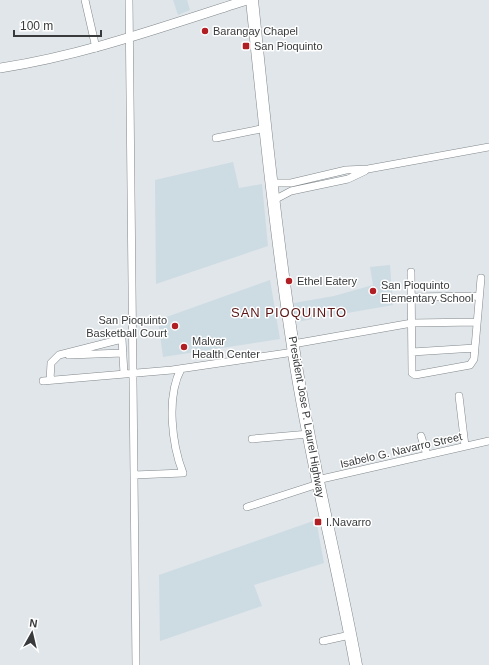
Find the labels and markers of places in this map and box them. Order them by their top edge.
place label: Barangay Chapel [213,25,298,37]
marker: Barangay Chapel [200,26,210,36]
place label: San Pioquinto [254,40,323,52]
marker: San Pioquinto [241,41,251,51]
place label: Ethel Eatery [297,275,357,287]
marker: Ethel Eatery [284,276,294,286]
place label: San Pioquinto Elementary School [381,279,473,304]
marker: San Pioquinto Elementary School [368,286,378,296]
place label: San Pioquinto Basketball Court [86,314,167,339]
marker: San Pioquinto Basketball Court [170,321,180,331]
place label: Malvar Health Center [192,335,260,360]
marker: Malvar Health Center [179,342,189,352]
place label: I.Navarro [326,516,371,528]
marker: I.Navarro [313,517,323,527]

